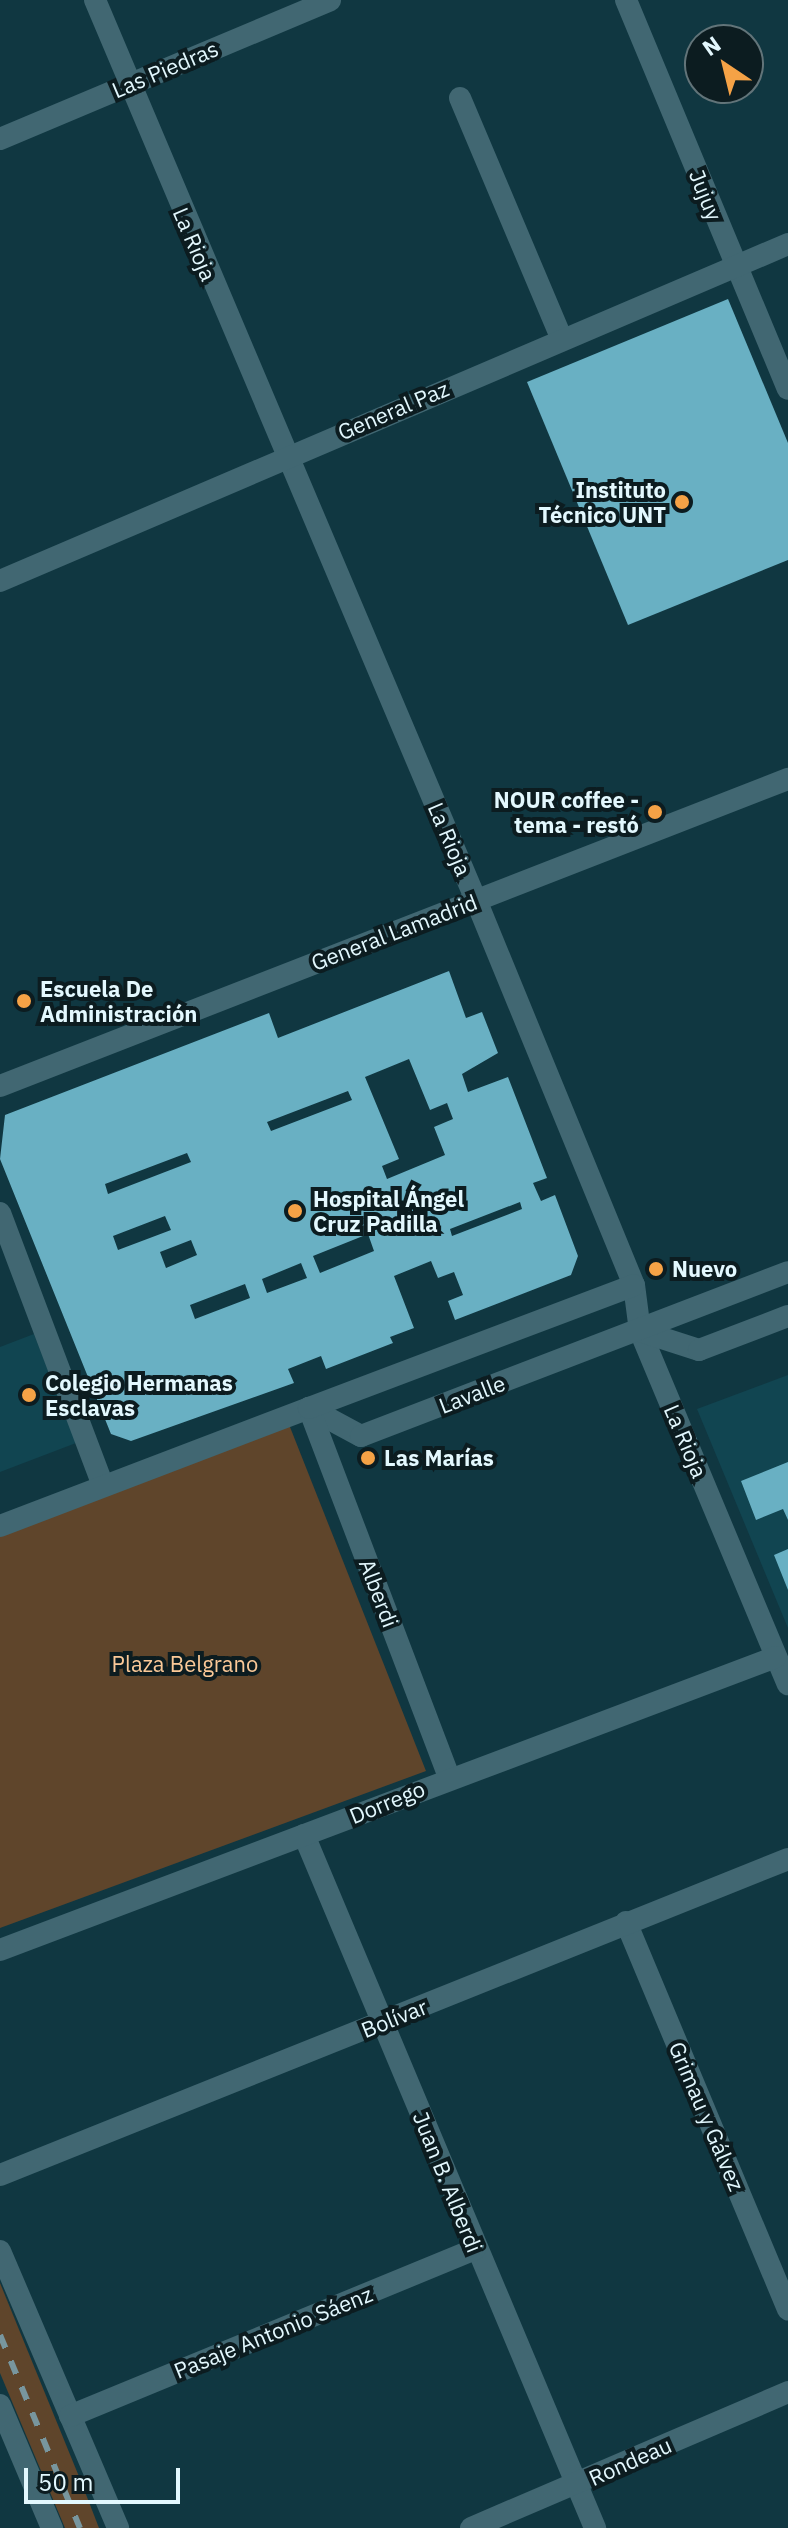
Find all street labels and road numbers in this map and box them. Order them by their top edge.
street label: Las Piedras [108,35,222,103]
street label: Jujuy [684,166,728,224]
street label: La Rioja [168,203,222,285]
street label: General Paz [334,375,452,445]
street label: La Rioja [423,798,477,880]
street label: General Lamadrid [307,888,481,976]
street label: Lavalle [435,1369,509,1419]
street label: La Rioja [659,1400,713,1482]
street label: Alberdi [354,1555,404,1631]
street label: Dorrego [345,1775,429,1829]
street label: Bolívar [357,1993,431,2043]
street label: Grimau y Gálvez [664,2038,750,2194]
street label: Juan B. Alberdi [408,2108,488,2256]
street label: Pasaje Antonio Sáenz [170,2280,376,2384]
street label: Rondeau [585,2431,675,2491]

